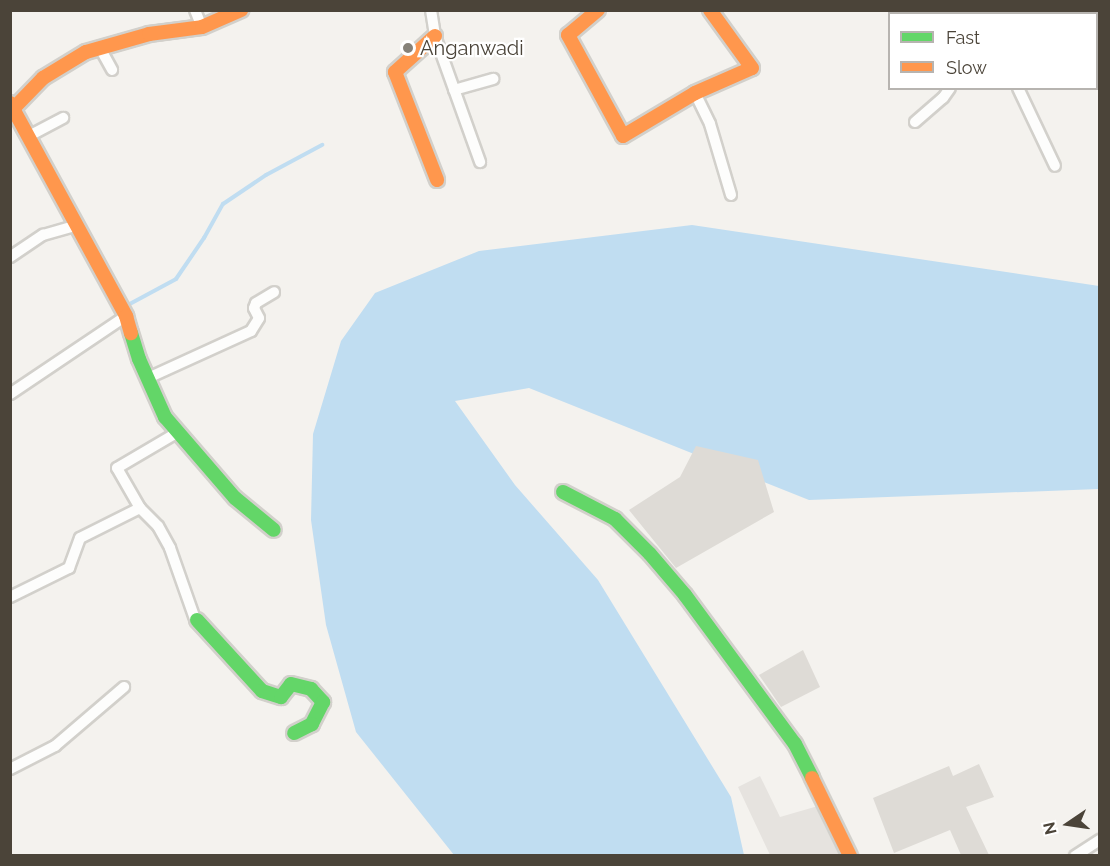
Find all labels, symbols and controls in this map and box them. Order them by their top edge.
legend [888,12,1098,90]
text: Fast [946,27,980,48]
place label: Anganwadi [420,36,524,60]
marker: Anganwadi [401,41,415,55]
text: Slow [946,57,987,78]
north arrow [1038,794,1098,854]
text: N [1039,820,1061,836]

